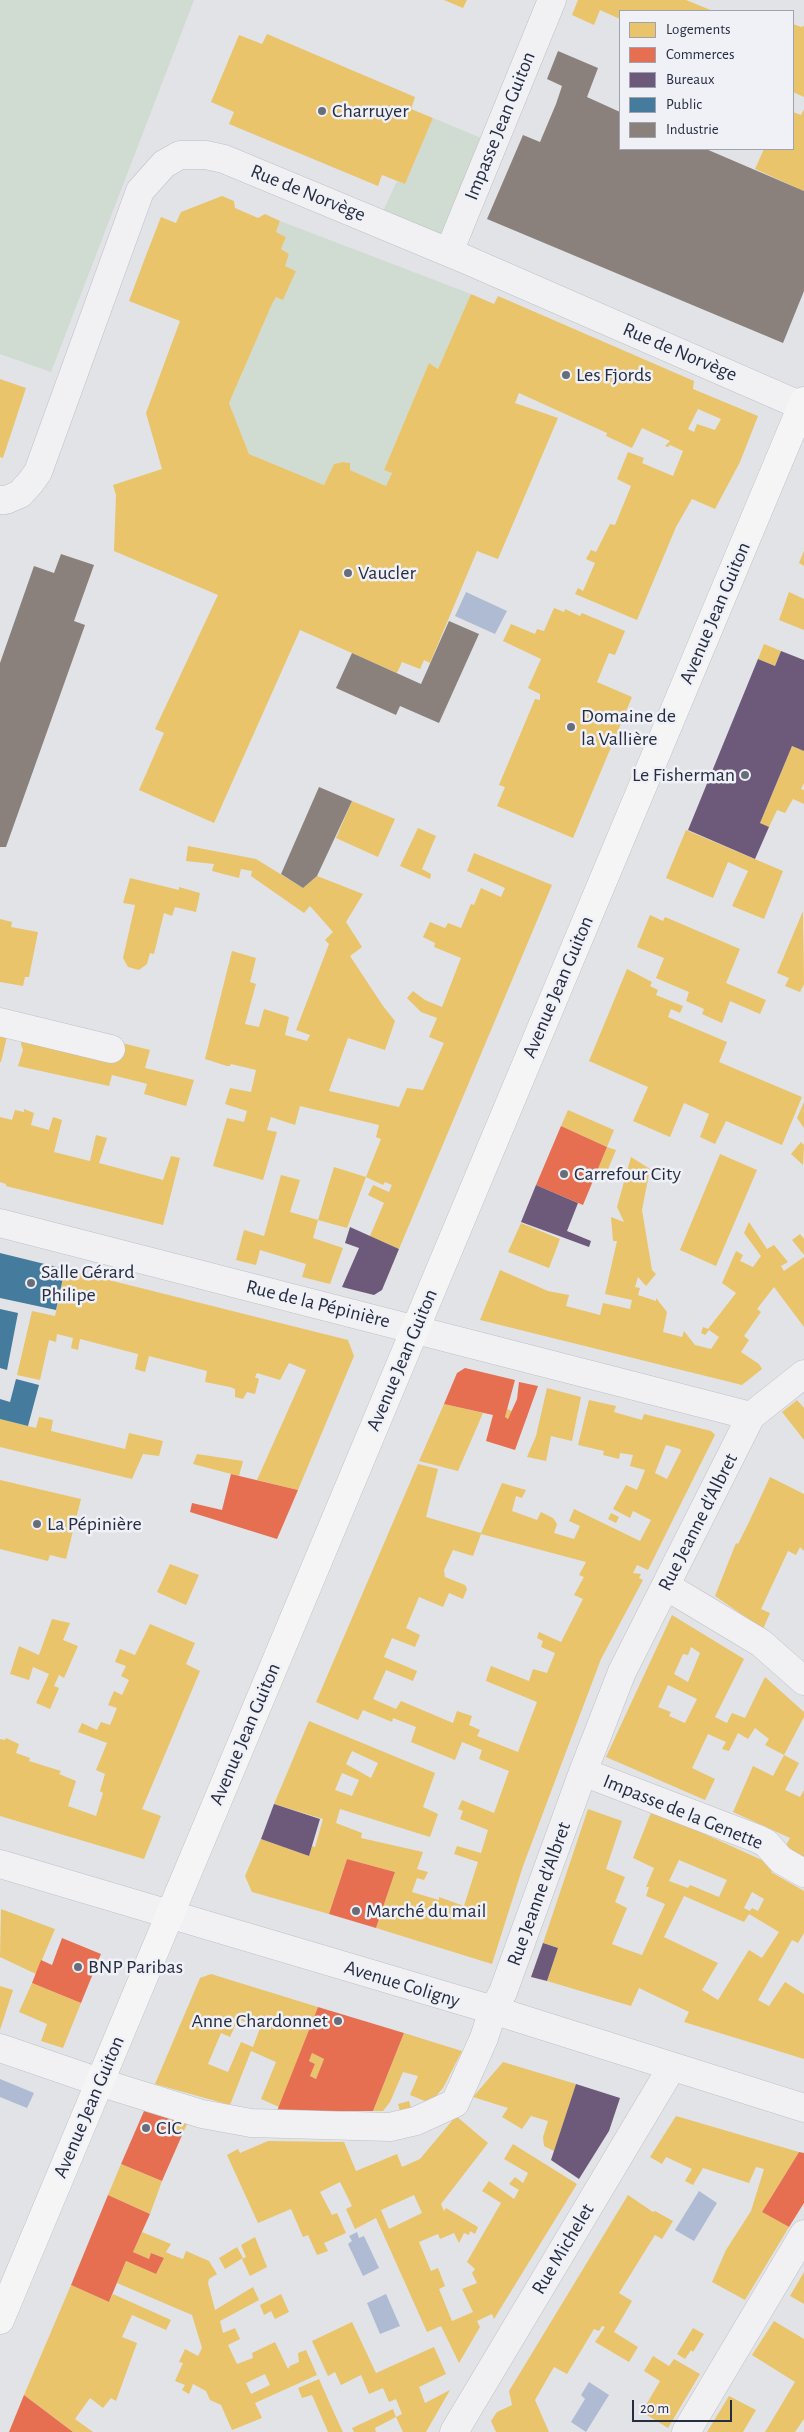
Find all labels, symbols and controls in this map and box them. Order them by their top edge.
legend [619,10,794,150]
text: Logements [666,22,731,37]
text: Commerces [666,47,735,62]
street label: Impasse Jean Guiton [459,48,541,204]
text: Bureaux [666,72,714,87]
text: Public [666,97,702,112]
place label: Charruyer [332,99,409,123]
marker: Charruyer [316,105,328,117]
text: Industrie [666,122,719,137]
street label: Rue de Norvège [247,159,369,227]
street label: Rue de Norvège [619,317,741,387]
place label: Les Fjords [576,363,652,387]
marker: Les Fjords [560,369,572,381]
street label: Avenue Jean Guiton [674,538,756,688]
place label: Vaucler [358,561,416,585]
marker: Vaucler [342,567,354,579]
place label: Domaine de la Vallière [581,704,676,751]
marker: Domaine de la Vallière [565,721,577,733]
place label: Le Fisherman [632,763,735,787]
marker: Le Fisherman [739,769,751,781]
street label: Avenue Jean Guiton [517,912,599,1062]
place label: Carrefour City [574,1162,681,1186]
marker: Carrefour City [558,1168,570,1180]
place label: Salle Gérard Philipe [41,1260,135,1307]
street label: Rue de la Pépinière [243,1275,393,1333]
marker: Salle Gérard Philipe [25,1277,37,1289]
street label: Avenue Jean Guiton [361,1285,443,1435]
street label: Rue Jeanne d'Albret [653,1449,743,1595]
place label: La Pépinière [47,1512,142,1536]
marker: La Pépinière [31,1518,43,1530]
street label: Avenue Jean Guiton [204,1659,286,1809]
street label: Impasse de la Genette [600,1769,766,1855]
street label: Rue Jeanne d'Albret [502,1819,576,1969]
place label: Marché du mail [366,1899,487,1923]
marker: Marché du mail [350,1905,362,1917]
place label: BNP Paribas [88,1955,183,1979]
street label: Avenue Coligny [341,1955,463,2013]
marker: BNP Paribas [72,1961,84,1973]
place label: Anne Chardonnet [191,2009,328,2033]
marker: Anne Chardonnet [332,2015,344,2027]
street label: Avenue Jean Guiton [48,2032,130,2182]
place label: CIC [156,2116,182,2140]
marker: CIC [140,2122,152,2134]
street label: Rue Michelet [526,2199,600,2299]
scale bar [634,2390,734,2422]
text: 20 m [640,2401,669,2416]

